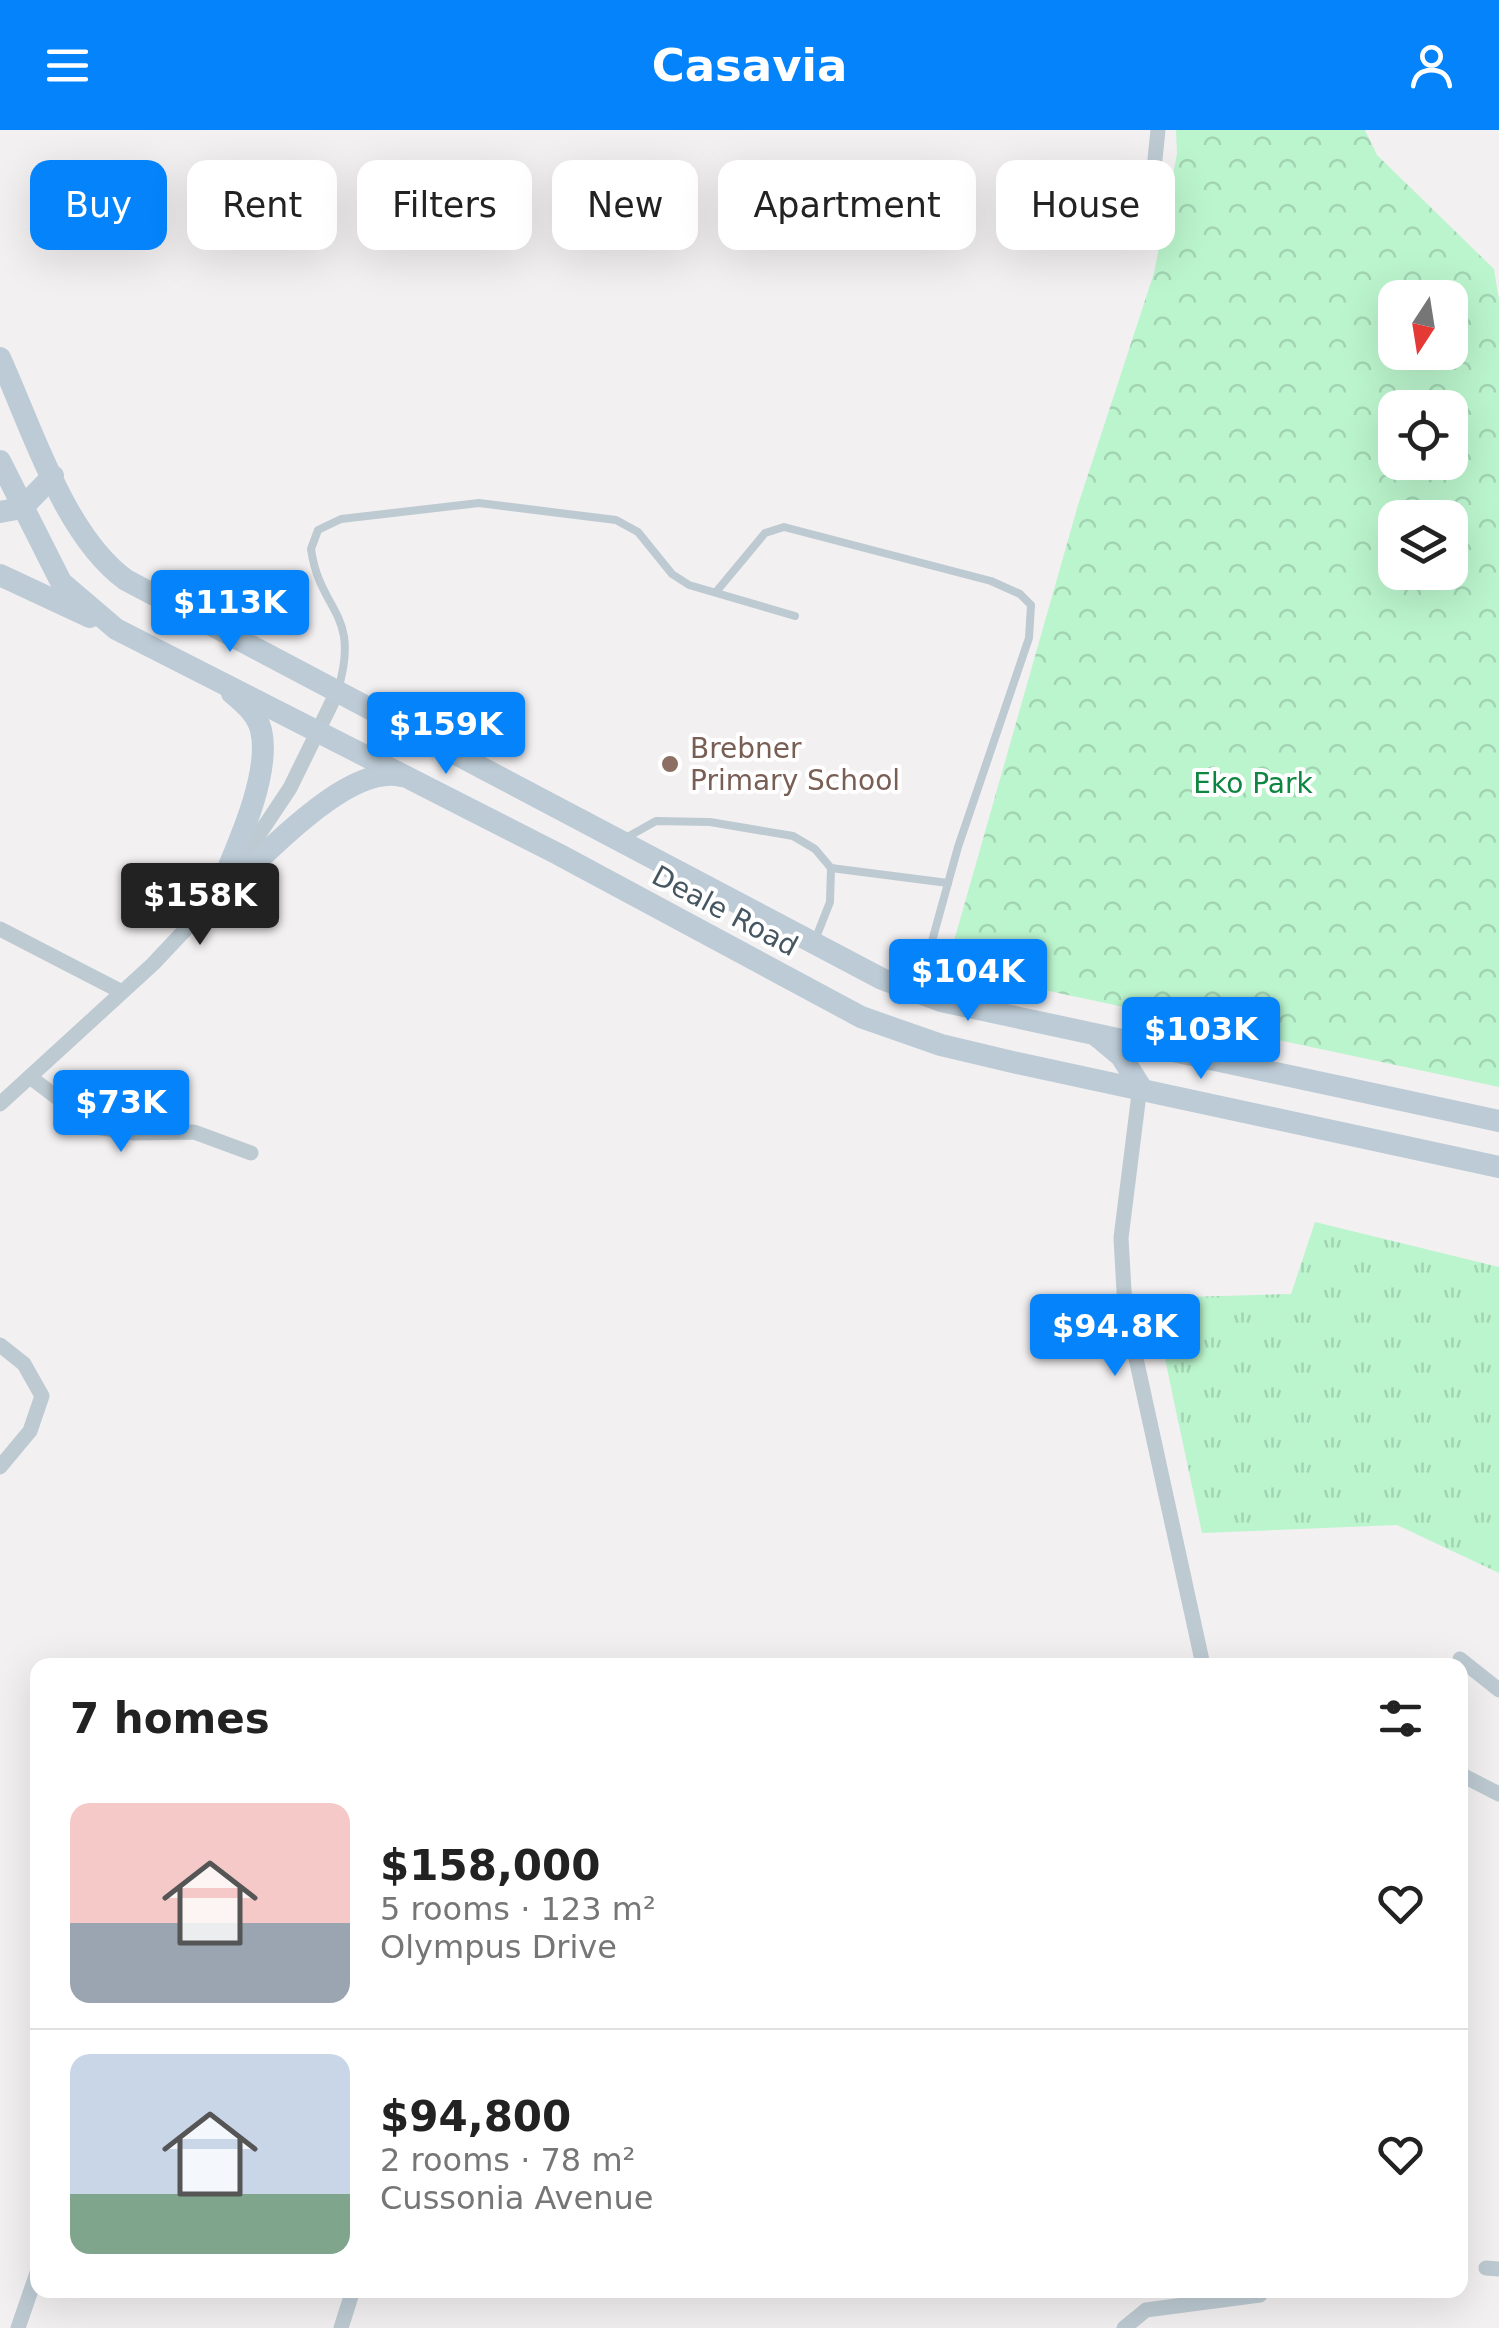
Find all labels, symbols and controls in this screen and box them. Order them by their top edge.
icon: menu [40,38,95,93]
icon: person [1404,38,1459,93]
text: Casavia [652,39,847,92]
chip: Buy [30,160,167,250]
chip: Rent [187,160,337,250]
chip: Filters [357,160,532,250]
chip: New [552,160,698,250]
chip: Apartment [718,160,976,250]
chip: House [996,160,1175,250]
north arrow [1378,280,1468,370]
map controls [1378,280,1468,590]
button: locate [1378,390,1468,480]
button: layers [1378,500,1468,590]
pin: $113K [160,570,300,655]
text: $113K [173,583,287,621]
pin: $159K [376,692,516,777]
text: $159K [389,705,503,743]
place label: Brebner Primary School [690,732,900,797]
marker: Brebner Primary School [659,753,681,775]
park label: Eko Park [1193,767,1314,800]
street label: Deale Road [647,859,803,963]
pin: $158K [130,863,270,948]
text: $158K [143,876,257,914]
pin: $104K [898,939,1038,1024]
text: $104K [911,952,1025,990]
pin: $103K [1131,997,1271,1082]
text: $103K [1144,1010,1258,1048]
pin: $73K [62,1070,180,1155]
text: $73K [75,1083,167,1121]
pin: $94.8K [1034,1294,1196,1379]
text: $94.8K [1052,1307,1178,1345]
icon: filters [1373,1691,1428,1746]
text: 7 homes [70,1694,270,1743]
text: $158,000 [380,1841,601,1890]
icon: home [150,1843,270,1963]
icon: heart [1373,1876,1428,1931]
text: 5 rooms · 123 m² [380,1890,656,1928]
text: Olympus Drive [380,1928,617,1966]
text: $94,800 [380,2092,571,2141]
icon: home [150,2094,270,2214]
icon: heart [1373,2127,1428,2182]
text: 2 rooms · 78 m² [380,2141,635,2179]
text: Cussonia Avenue [380,2179,653,2217]

